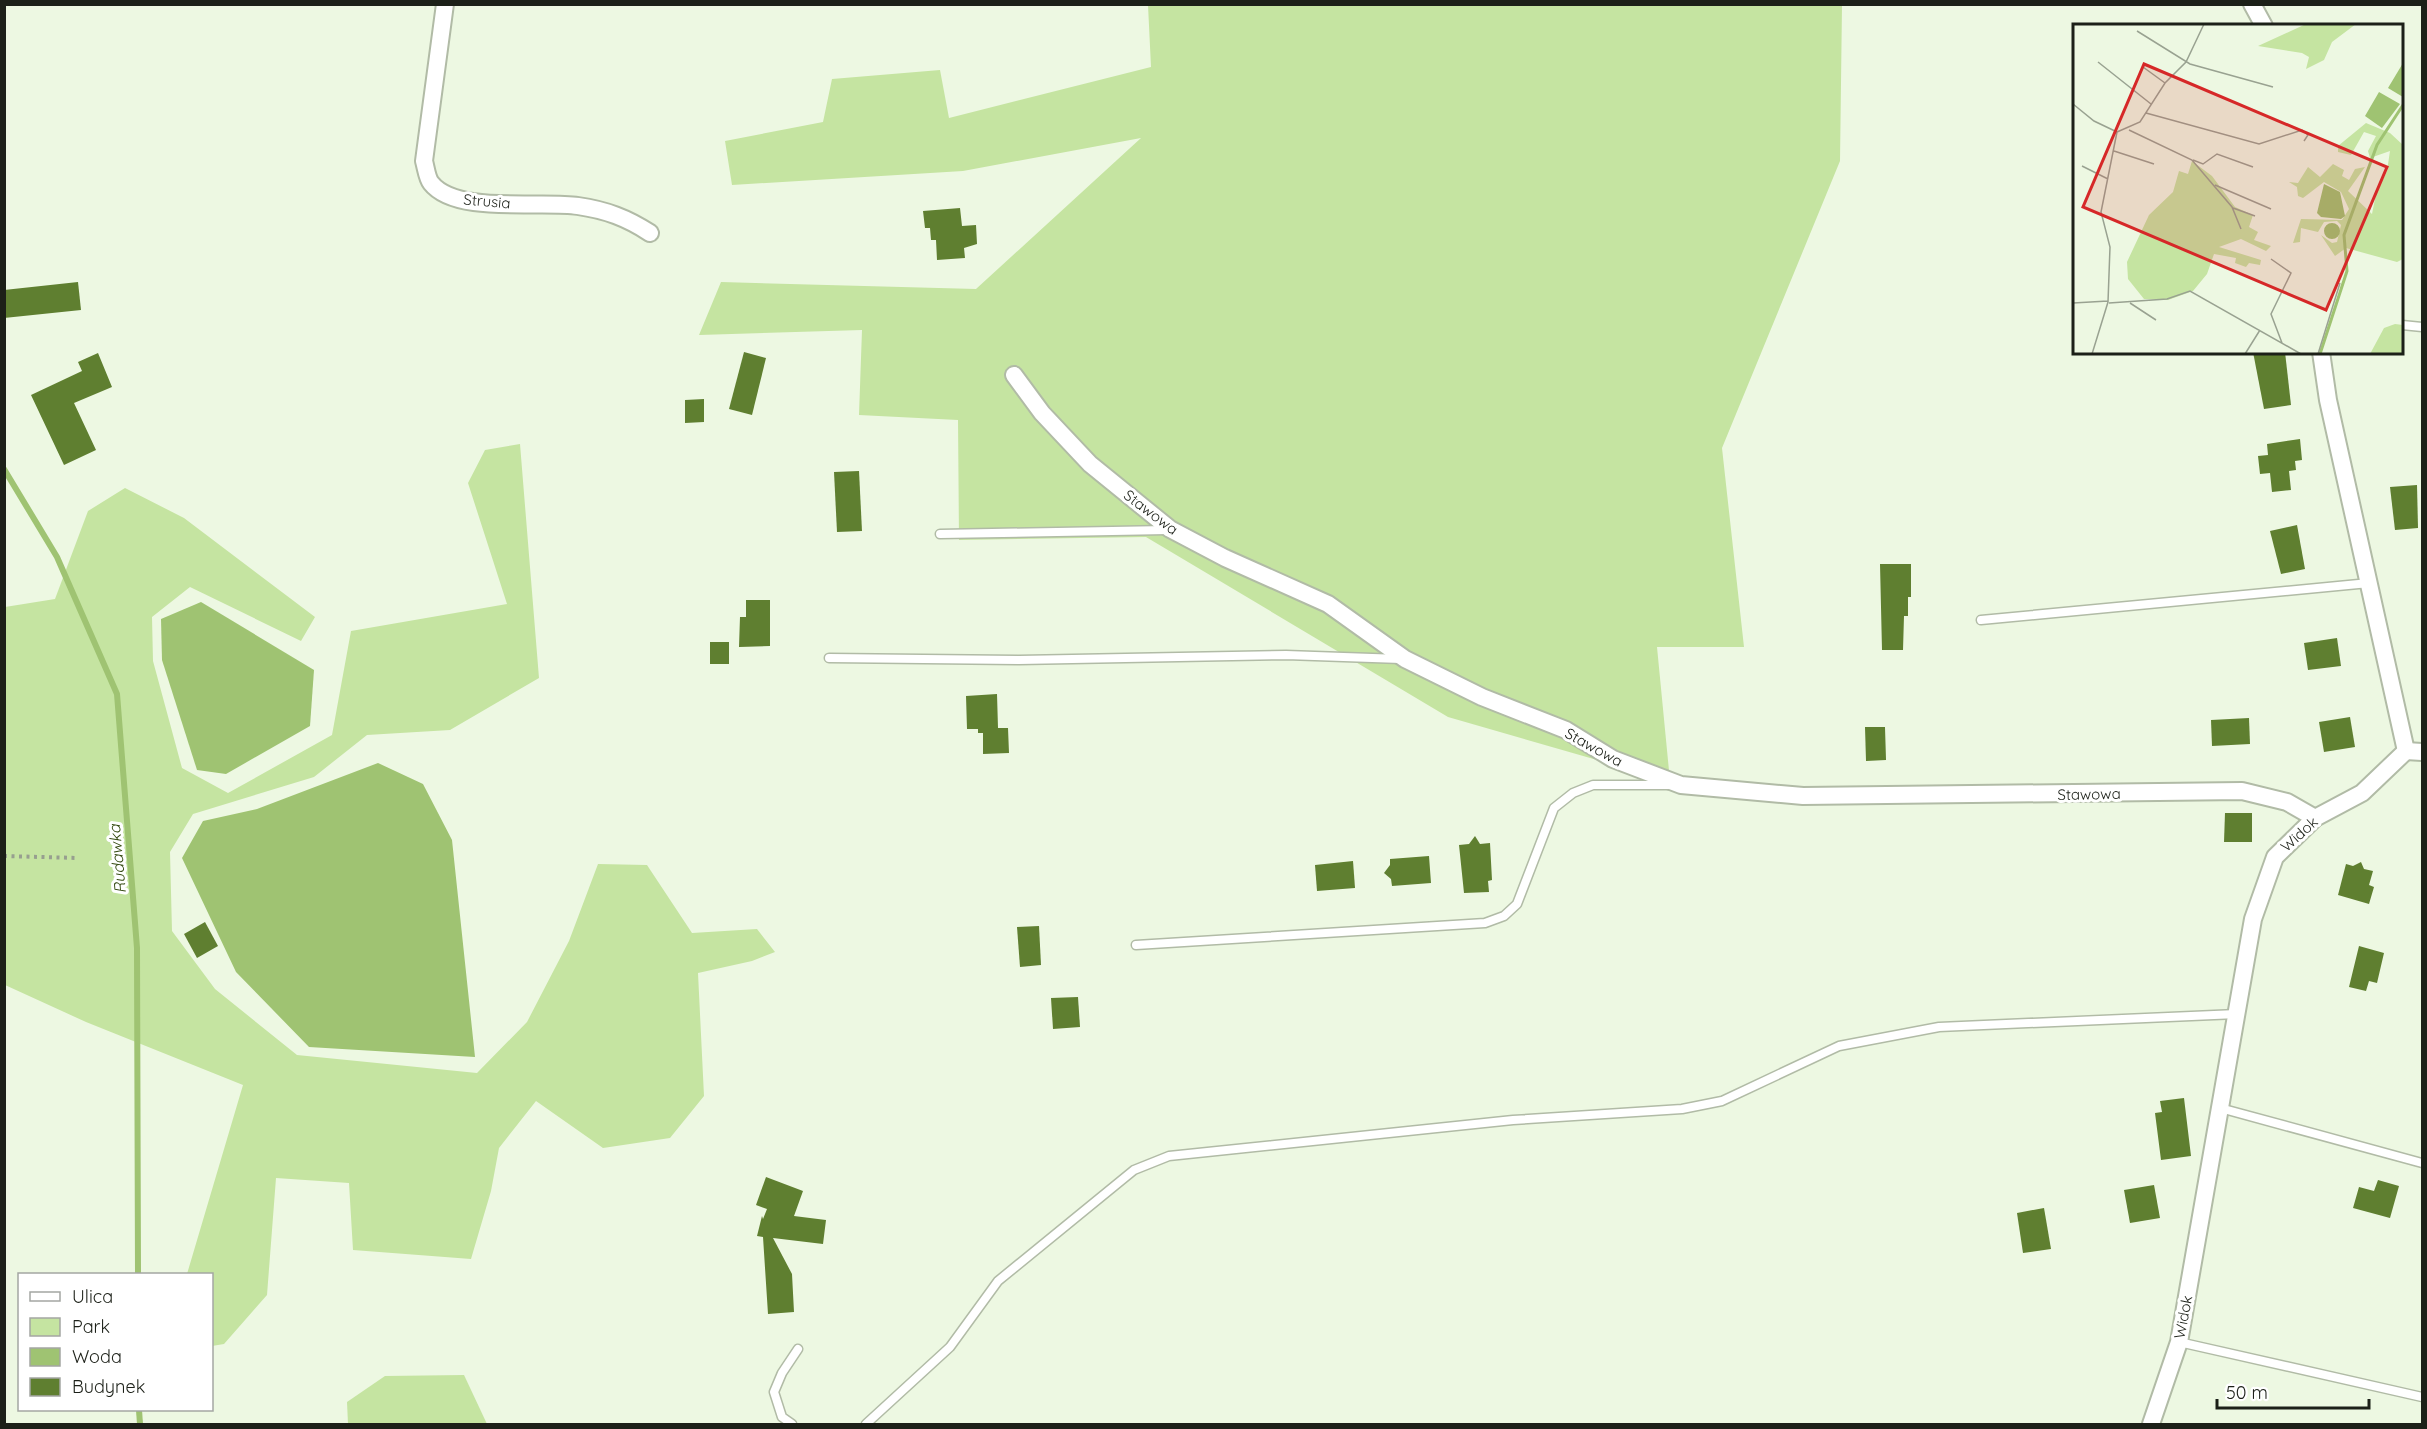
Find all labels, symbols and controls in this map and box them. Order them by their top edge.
inset map [2073,24,2403,354]
street label: Strusia [463,189,511,213]
street label: Stawowa [1120,485,1182,539]
street label: Stawowa [1562,723,1626,771]
street label: Stawowa [2057,784,2121,804]
street label: Widok [2276,812,2322,856]
water label: Rudawka [104,822,130,894]
legend [18,1273,213,1411]
text: Ulica [72,1285,113,1308]
street label: Widok [2169,1294,2197,1340]
text: Park [72,1315,110,1338]
text: Woda [72,1345,122,1368]
scale bar [2217,1372,2368,1410]
text: Budynek [72,1375,145,1398]
text: 50 m [2226,1381,2268,1404]

